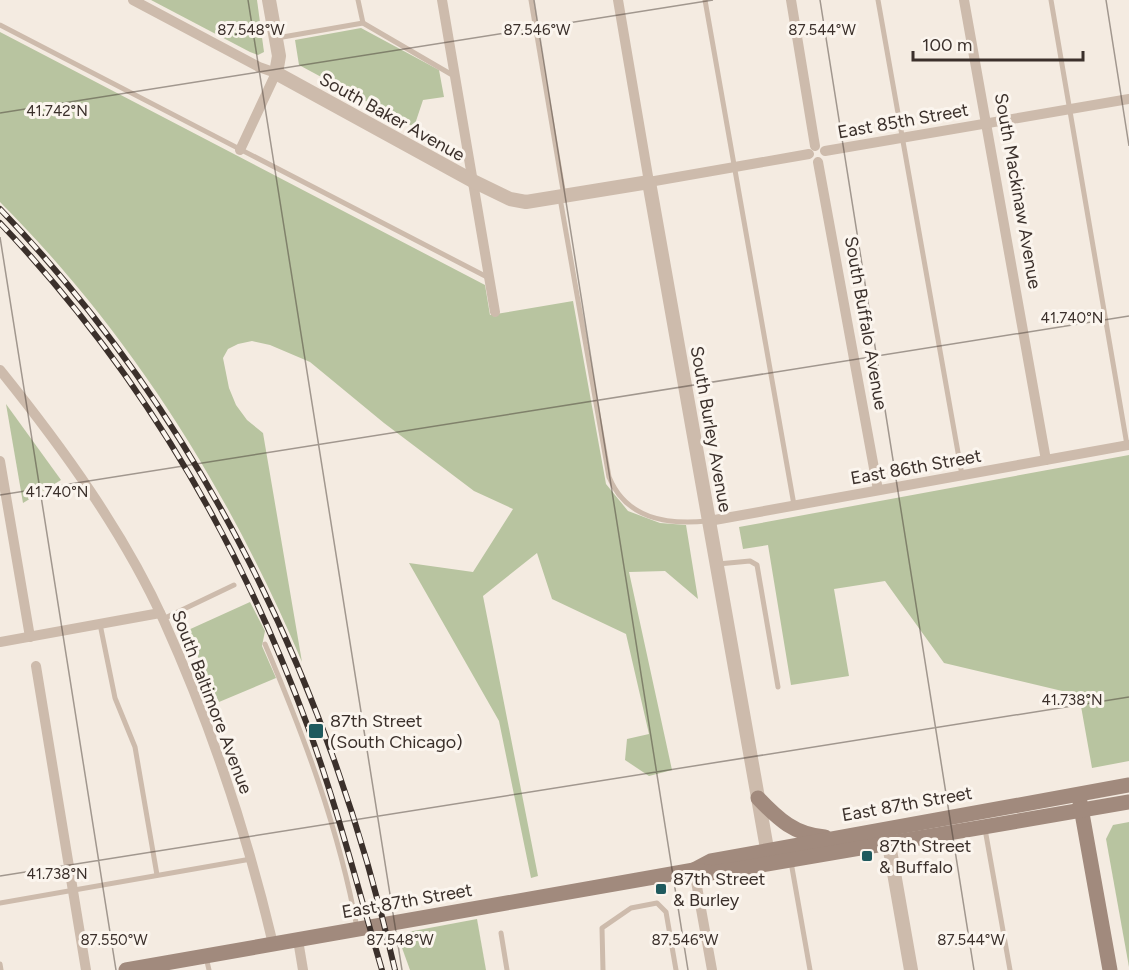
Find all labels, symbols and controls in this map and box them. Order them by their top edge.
text: 87.548°W [217,21,285,39]
text: 87.546°W [504,21,571,39]
text: 87.544°W [788,21,856,39]
scale bar [913,24,1082,62]
text: 100 m [922,34,972,56]
street label: South Baker Avenue [315,68,469,166]
street label: South Mackinaw Avenue [990,91,1046,291]
street label: East 85th Street [836,99,970,143]
text: 41.742°N [26,102,88,120]
street label: South Buffalo Avenue [840,234,892,412]
text: 41.740°N [1041,309,1103,327]
street label: South Burley Avenue [686,344,736,514]
street label: East 86th Street [849,445,983,489]
text: 41.740°N [26,483,88,501]
street label: South Baltimore Avenue [167,607,257,797]
text: 41.738°N [1041,691,1103,709]
place label: 87th Street (South Chicago) [330,710,463,753]
marker: 87th Street (South Chicago) [307,722,325,740]
street label: East 87th Street [840,782,974,826]
place label: 87th Street & Buffalo [879,835,972,878]
marker: 87th Street & Buffalo [860,849,874,863]
text: 41.738°N [26,865,88,883]
place label: 87th Street & Burley [673,868,766,911]
street label: East 87th Street [340,879,474,923]
marker: 87th Street & Burley [654,882,668,896]
text: 87.550°W [80,931,148,949]
text: 87.548°W [366,931,434,949]
text: 87.546°W [652,931,719,949]
text: 87.544°W [937,931,1005,949]

